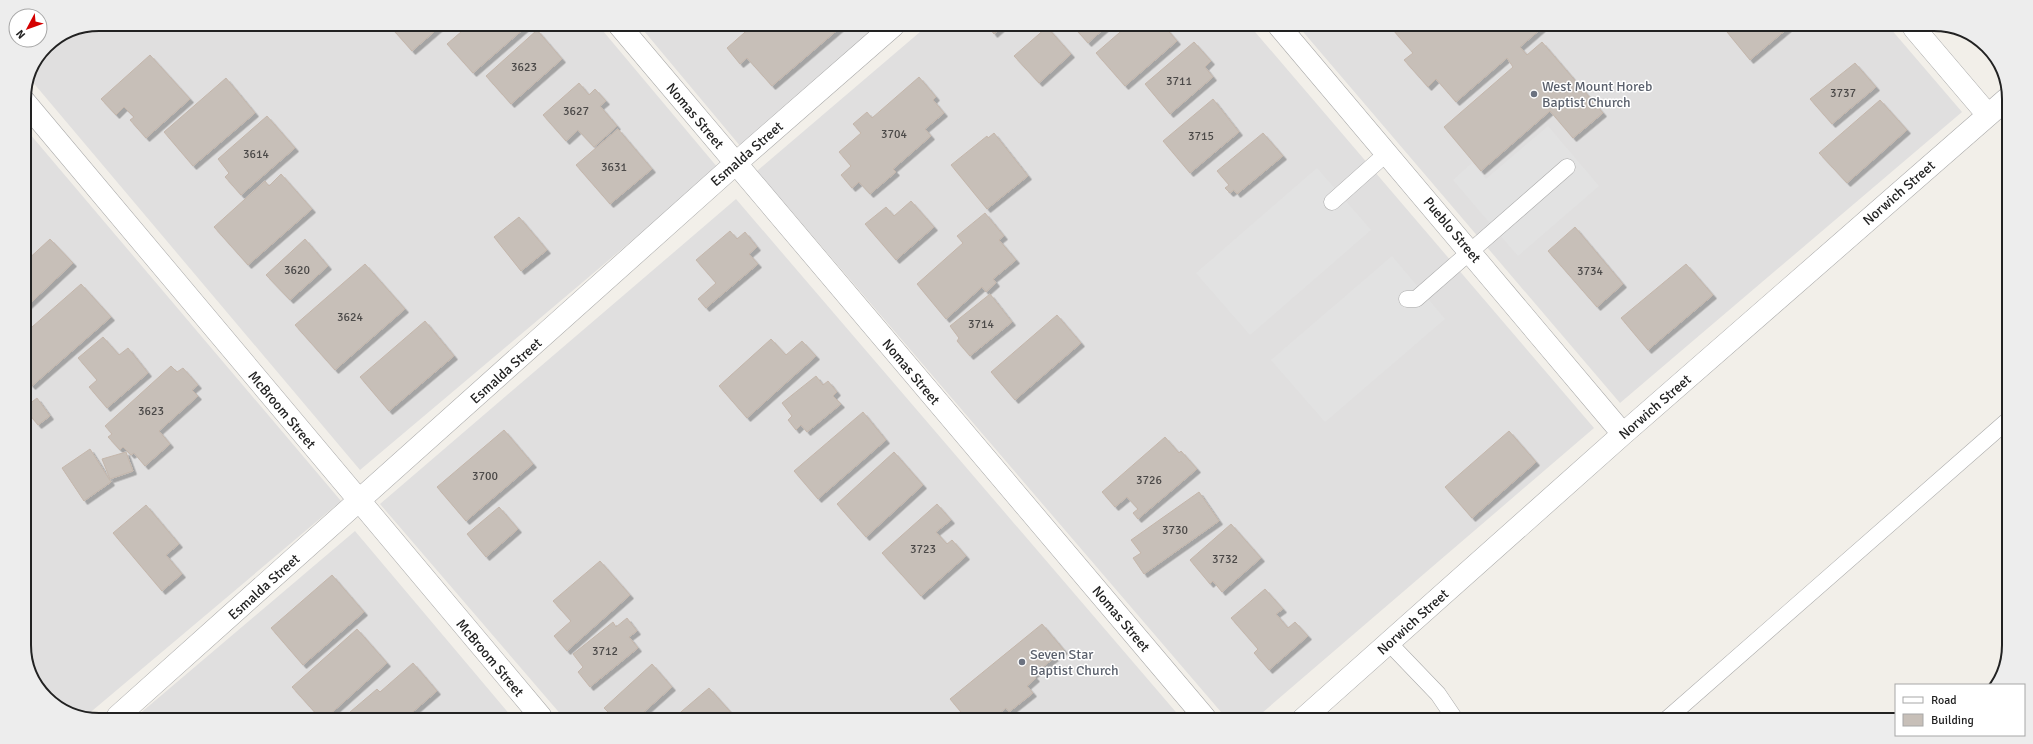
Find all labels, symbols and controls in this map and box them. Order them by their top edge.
north arrow [8,8,48,48]
text: N [13,27,28,41]
house number: 3623 [511,60,537,75]
house number: 3711 [1166,74,1192,89]
place label: West Mount Horeb Baptist Church [1542,78,1652,111]
street label: Nomas Street [663,80,728,152]
house number: 3737 [1830,86,1856,101]
marker: West Mount Horeb Baptist Church [1529,89,1539,99]
house number: 3627 [563,104,589,119]
street label: Esmalda Street [707,118,787,190]
house number: 3704 [881,127,907,142]
house number: 3715 [1188,129,1214,144]
house number: 3614 [243,147,269,162]
street label: Norwich Street [1859,157,1939,229]
house number: 3631 [601,160,627,175]
street label: Pueblo Street [1420,194,1484,266]
house number: 3620 [284,263,310,278]
house number: 3734 [1577,264,1603,279]
house number: 3624 [337,310,363,325]
house number: 3714 [968,317,994,332]
street label: Esmalda Street [467,334,545,408]
street label: Nomas Street [879,336,944,408]
street label: McBroom Street [245,368,320,452]
street label: Norwich Street [1615,371,1695,443]
house number: 3623 [138,404,164,419]
house number: 3700 [472,469,498,484]
house number: 3726 [1136,473,1162,488]
house number: 3730 [1162,523,1188,538]
house number: 3723 [910,542,936,557]
street label: Esmalda Street [225,550,303,624]
house number: 3732 [1212,552,1238,567]
street label: Nomas Street [1089,583,1154,655]
street label: Norwich Street [1374,585,1452,658]
street label: McBroom Street [453,616,528,700]
house number: 3712 [592,644,618,659]
place label: Seven Star Baptist Church [1030,646,1119,679]
marker: Seven Star Baptist Church [1017,657,1027,667]
legend [1895,684,2025,736]
text: Road [1931,693,1957,708]
text: Building [1931,713,1974,728]

